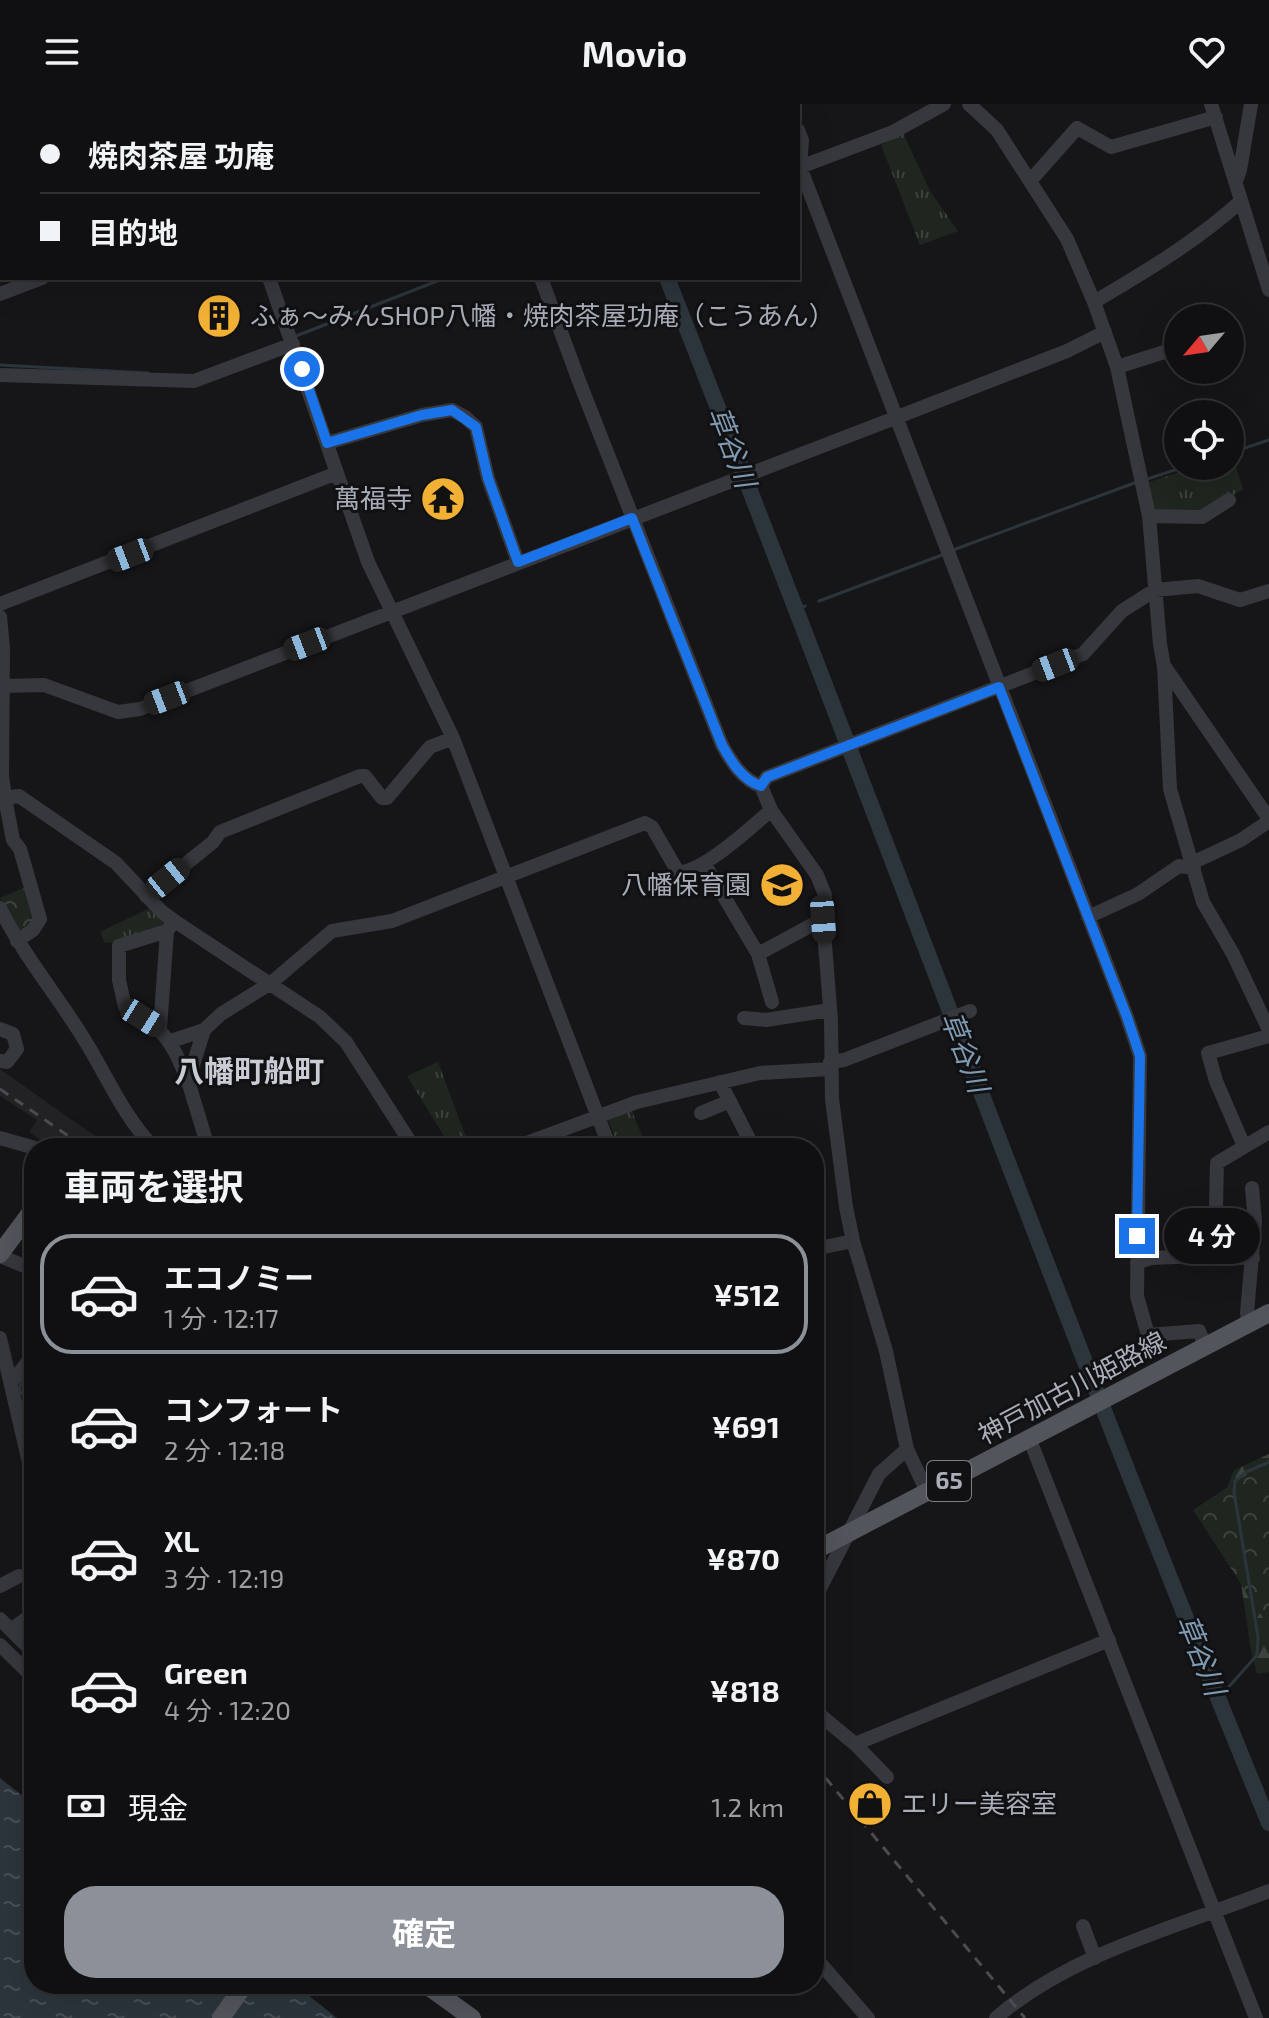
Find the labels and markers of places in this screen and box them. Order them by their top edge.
building icon: ふぁ～みんSHOP八幡・焼肉茶屋功庵（こうあん） [195,292,243,340]
place label: ふぁ～みんSHOP八幡・焼肉茶屋功庵（こうあん） [250,299,835,330]
temple icon: 萬福寺 [419,475,467,523]
place label: 萬福寺 [334,482,412,513]
school or university icon: 八幡保育園 [758,861,806,909]
place label: 八幡保育園 [621,868,751,899]
shop icon: エリー美容室 [846,1780,894,1828]
place label: エリー美容室 [901,1787,1057,1818]

